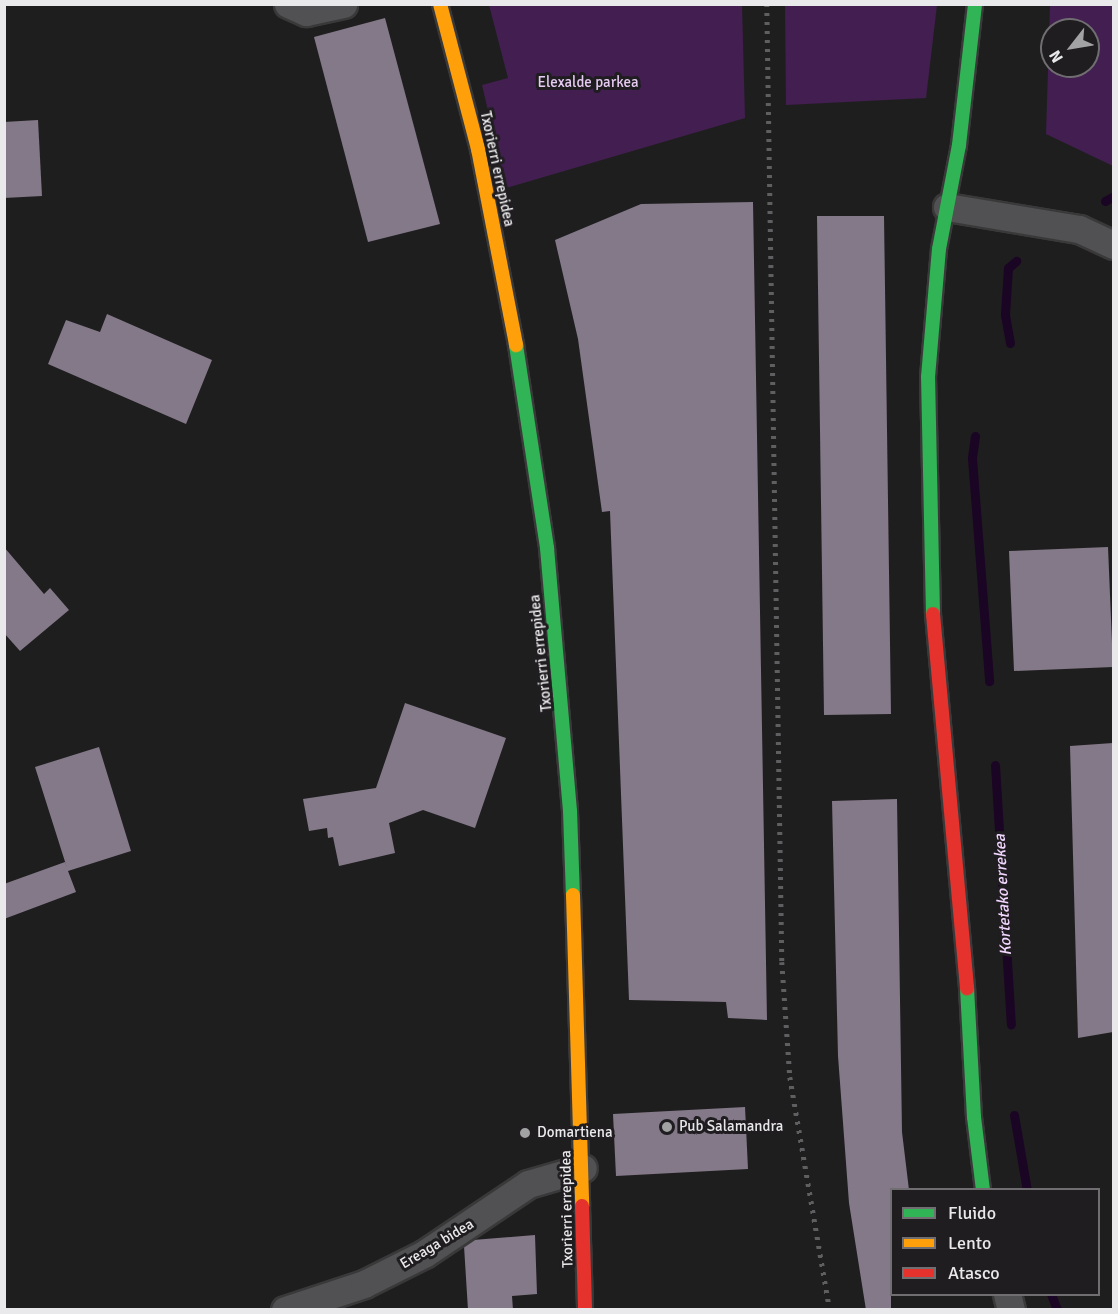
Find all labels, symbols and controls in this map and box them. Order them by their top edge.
north arrow [1040,18,1100,78]
text: N [1045,46,1068,66]
park label: Elexalde parkea [537,74,639,92]
street label: Txorierri errepidea [476,110,518,228]
street label: Txorierri errepidea [526,594,556,712]
water label: Kortetako errekea [990,834,1016,956]
place label: Pub Salamandra [679,1118,783,1136]
marker: Pub Salamandra [660,1120,674,1134]
place label: Domartiena [537,1124,613,1142]
marker: Domartiena [518,1126,532,1140]
street label: Txorierri errepidea [557,1150,577,1268]
legend [890,1188,1100,1296]
text: Fluido [948,1202,996,1224]
street label: Ereaga bidea [397,1215,477,1273]
text: Lento [948,1232,991,1254]
text: Atasco [948,1262,1000,1284]

